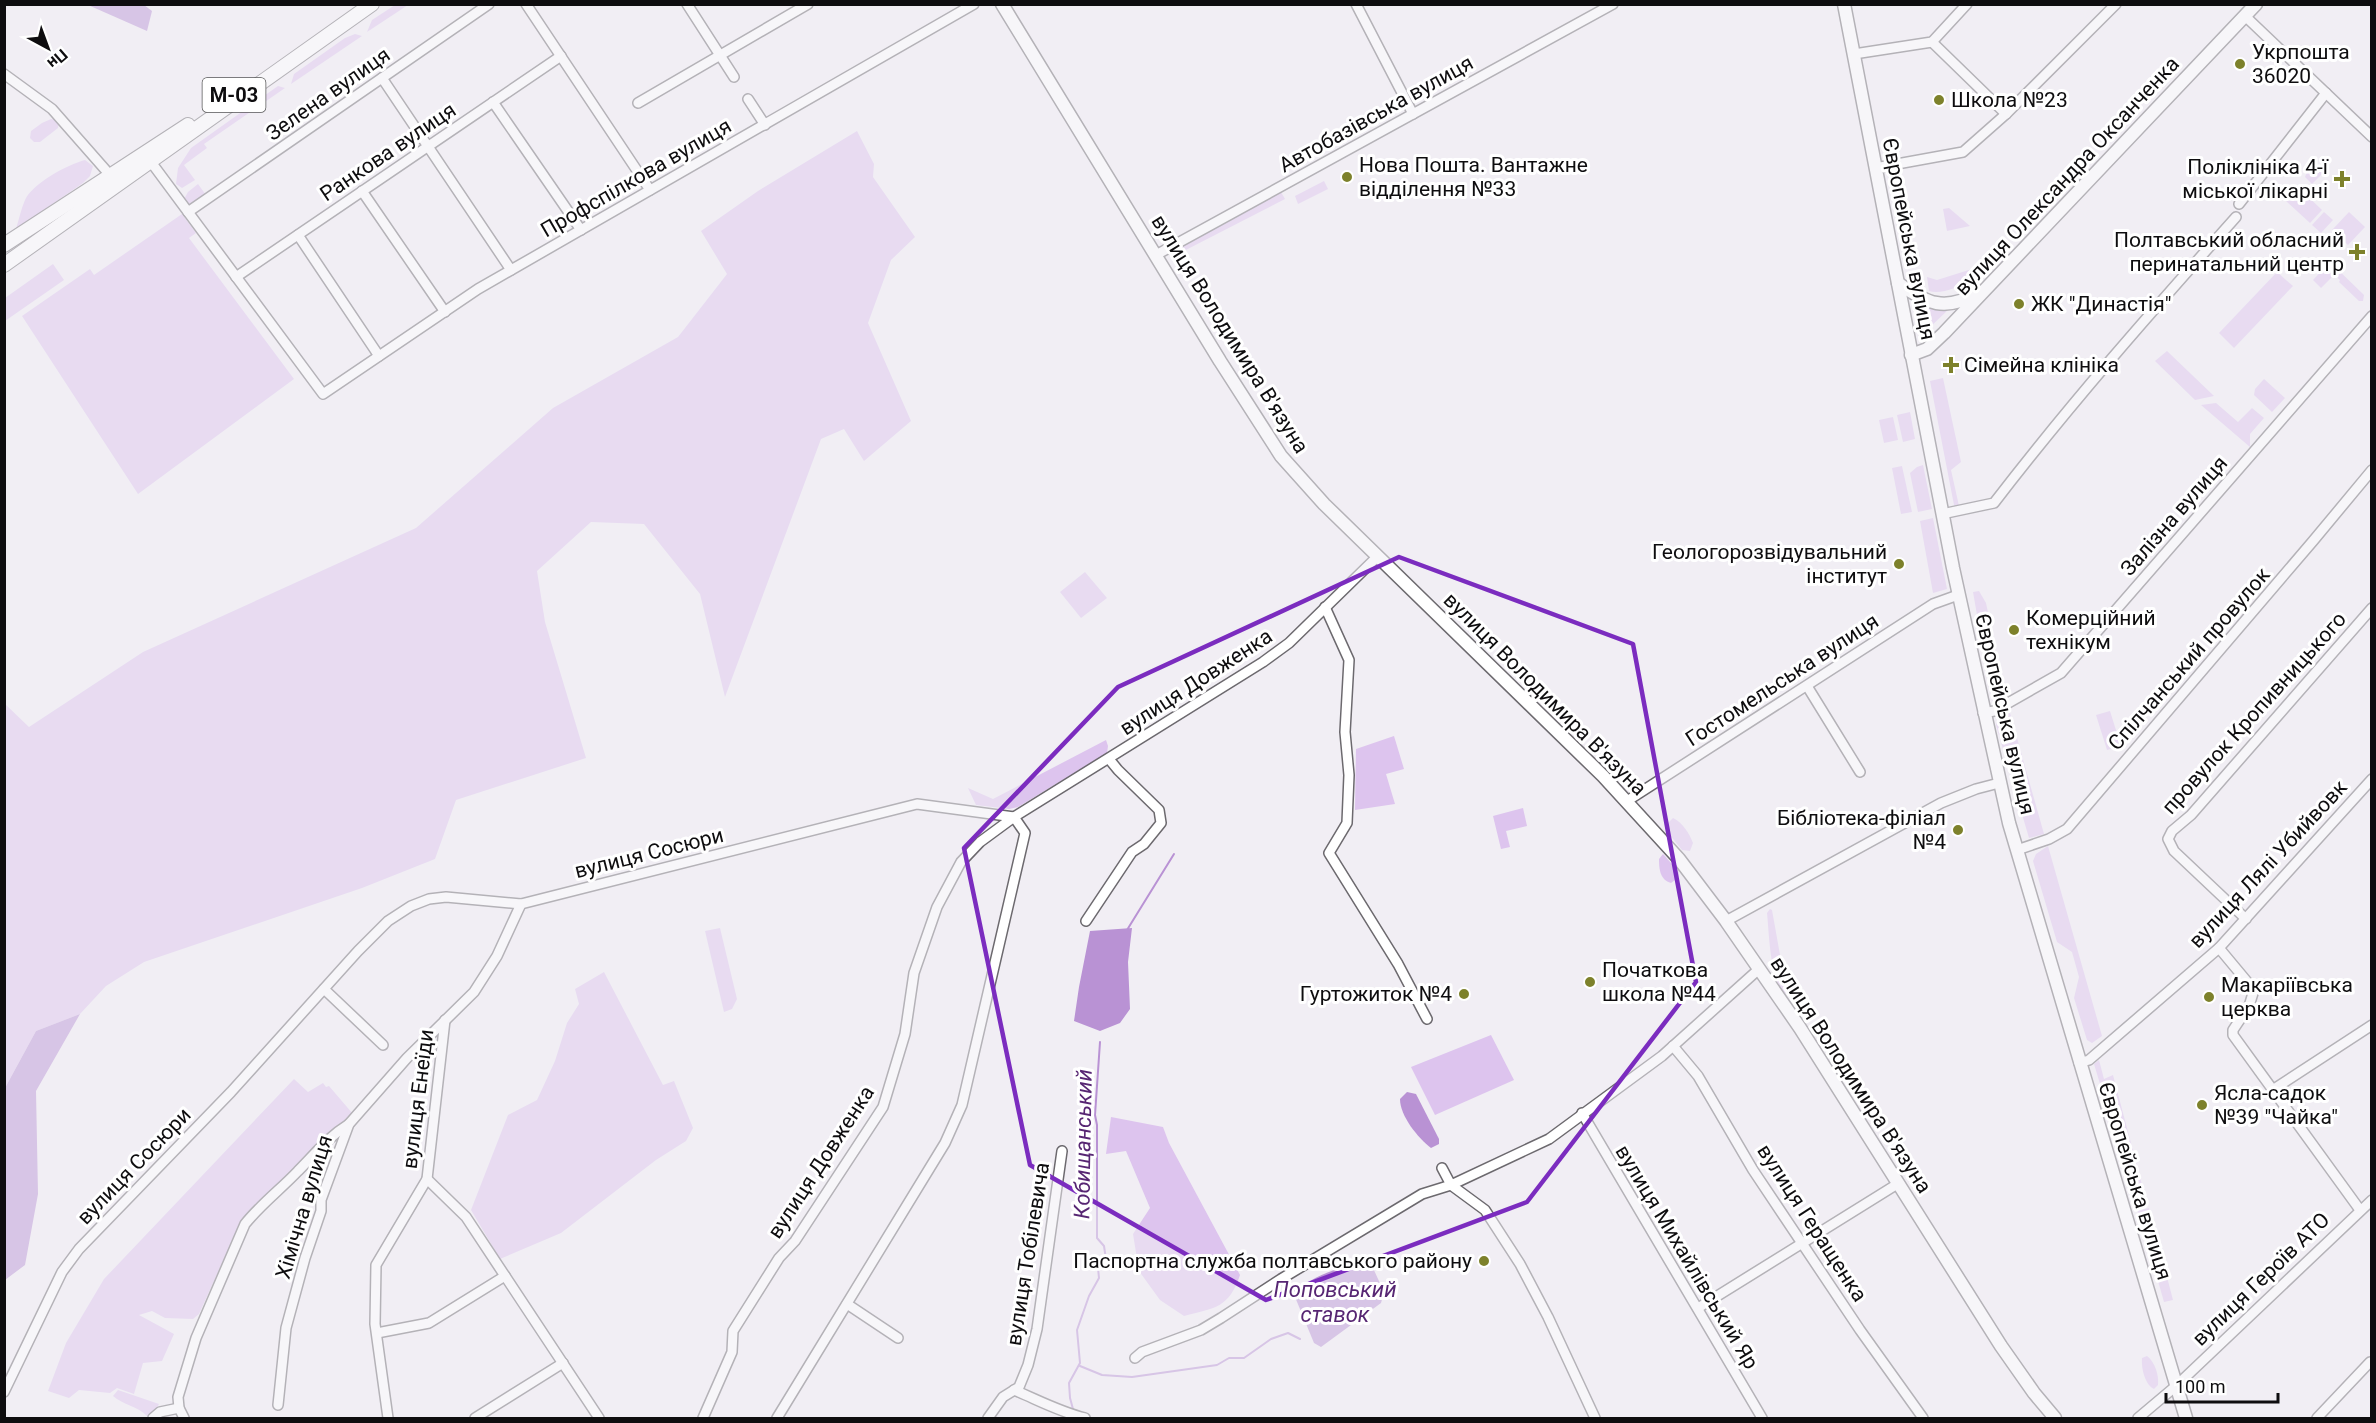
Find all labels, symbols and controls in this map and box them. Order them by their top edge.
north arrow [18,18,78,78]
place label: Укрпошта 36020 [2252,40,2350,88]
street label: Зелена вулиця [262,42,394,146]
text: Пн [44,45,71,73]
street label: Автобазівська вулиця [1275,51,1477,177]
street label: вулиця Олександра Оксанченка [1950,52,2184,300]
marker: Укрпошта 36020 [2233,57,2247,71]
road number: М-03 [202,78,266,112]
place label: Школа №23 [1951,88,2068,112]
marker: Школа №23 [1932,93,1946,107]
street label: Ранкова вулиця [316,98,460,206]
street label: Профспілкова вулиця [537,114,735,242]
street label: Європейська вулиця [1878,136,1940,342]
place label: Нова Пошта. Вантажне відділення №33 [1359,153,1588,201]
place label: Поліклініка 4-ї міської лікарні [2182,155,2329,203]
marker: Нова Пошта. Вантажне відділення №33 [1340,170,1354,184]
marker: Поліклініка 4-ї міської лікарні [2333,170,2351,188]
street label: вулиця Володимира В'язуна [1147,210,1313,458]
place label: Полтавський обласний перинатальний центр [2114,228,2344,276]
marker: Полтавський обласний перинатальний центр [2348,243,2366,261]
place label: ЖК "Династія" [2031,292,2171,316]
marker: ЖК "Династія" [2012,297,2026,311]
place label: Сімейна клініка [1964,353,2119,377]
marker: Сімейна клініка [1942,356,1960,374]
street label: Залізна вулиця [2116,451,2232,581]
place label: Геологорозвідувальний інститут [1652,540,1887,588]
marker: Геологорозвідувальний інститут [1892,557,1906,571]
street label: Спілчанський провулок [2103,562,2275,755]
street label: вулиця Володимира В'язуна [1439,588,1651,800]
place label: Комерційний технікум [2026,606,2156,654]
street label: провулок Кропивницького [2157,607,2351,819]
street label: Гостомельська вулиця [1681,609,1883,751]
street label: Європейська вулиця [1970,611,2040,817]
marker: Комерційний технікум [2007,623,2021,637]
street label: вулиця Довженка [1115,624,1277,740]
street label: вулиця Лялі Убийвовк [2184,775,2352,953]
place label: Бібліотека-філіал №4 [1777,806,1946,854]
street label: вулиця Сосюри [572,823,726,883]
marker: Бібліотека-філіал №4 [1951,823,1965,837]
street label: вулиця Володимира В'язуна [1766,952,1936,1198]
place label: Початкова школа №44 [1602,958,1716,1006]
place label: Макаріївська церква [2221,973,2353,1021]
marker: Початкова школа №44 [1583,975,1597,989]
place label: Гуртожиток №4 [1300,982,1452,1006]
marker: Гуртожиток №4 [1457,987,1471,1001]
marker: Макаріївська церква [2202,990,2216,1004]
street label: вулиця Енеїди [398,1028,438,1170]
water label: Кобищанський [1069,1069,1097,1219]
street label: Європейська вулиця [2093,1079,2177,1283]
street label: вулиця Довженка [763,1081,879,1243]
place label: Ясла-садок №39 "Чайка" [2214,1081,2338,1129]
marker: Ясла-садок №39 "Чайка" [2195,1098,2209,1112]
street label: вулиця Сосюри [72,1103,196,1229]
street label: Хімічна вулиця [271,1132,337,1282]
street label: вулиця Геращенка [1752,1140,1872,1306]
street label: вулиця Михайлівський Яр [1611,1141,1763,1373]
street label: вулиця Тобілевича [1002,1161,1054,1347]
street label: вулиця Героїв АТО [2188,1207,2334,1351]
place label: Паспортна служба полтавського району [1073,1249,1472,1273]
marker: Паспортна служба полтавського району [1477,1254,1491,1268]
water label: Поповський ставок [1273,1277,1397,1327]
scale bar [2166,1366,2278,1404]
text: 100 m [2175,1376,2226,1397]

